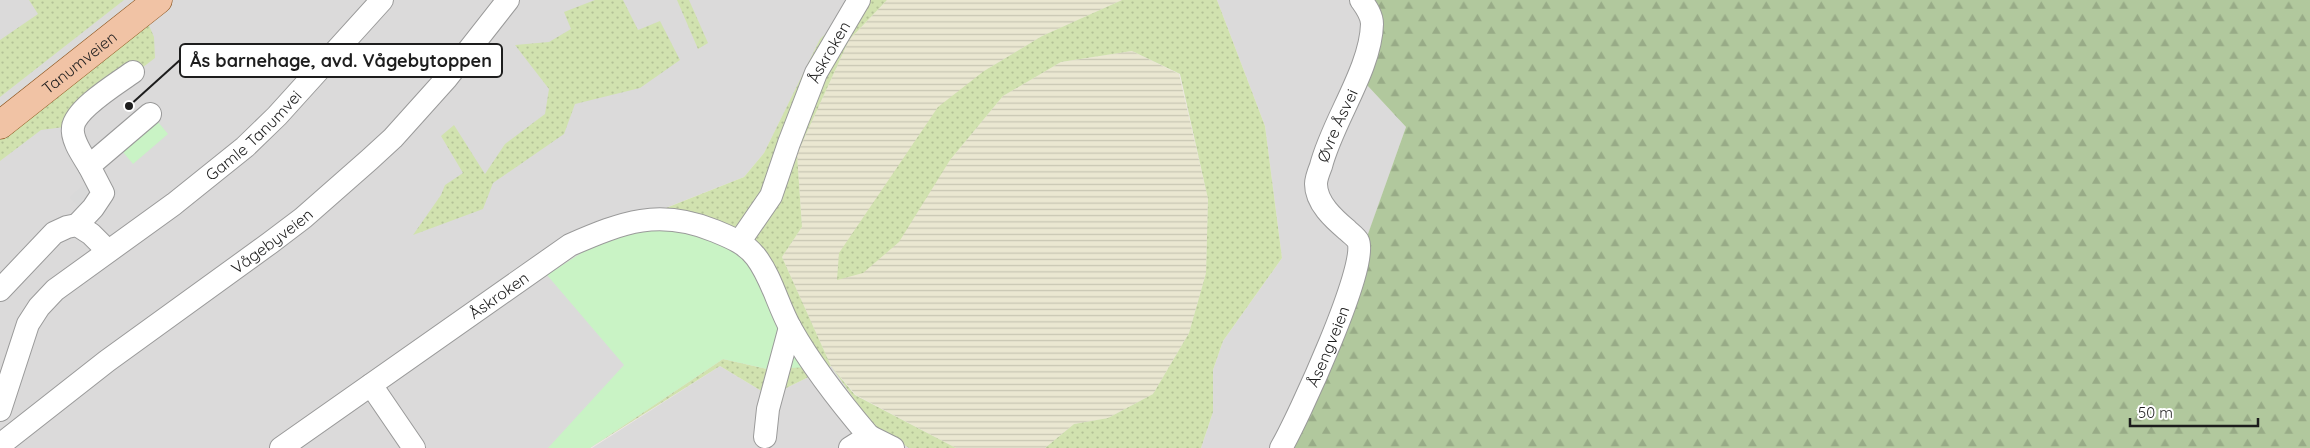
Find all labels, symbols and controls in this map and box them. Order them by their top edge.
street label: Åskroken [803,17,854,86]
street label: Tanumveien [38,27,121,98]
callout: Ås barnehage, avd. Vågebytoppen [180,44,502,77]
text: Ås barnehage, avd. Vågebytoppen [190,49,492,72]
street label: Gamle Tanumvei [201,86,306,185]
street label: Øvre Åsvei [1313,86,1362,165]
street label: Vågebyveien [227,204,317,278]
street label: Åskroken [465,267,532,323]
street label: Åsengveien [1302,303,1353,390]
scale bar [2130,396,2258,428]
text: 50 m [2138,403,2173,422]

